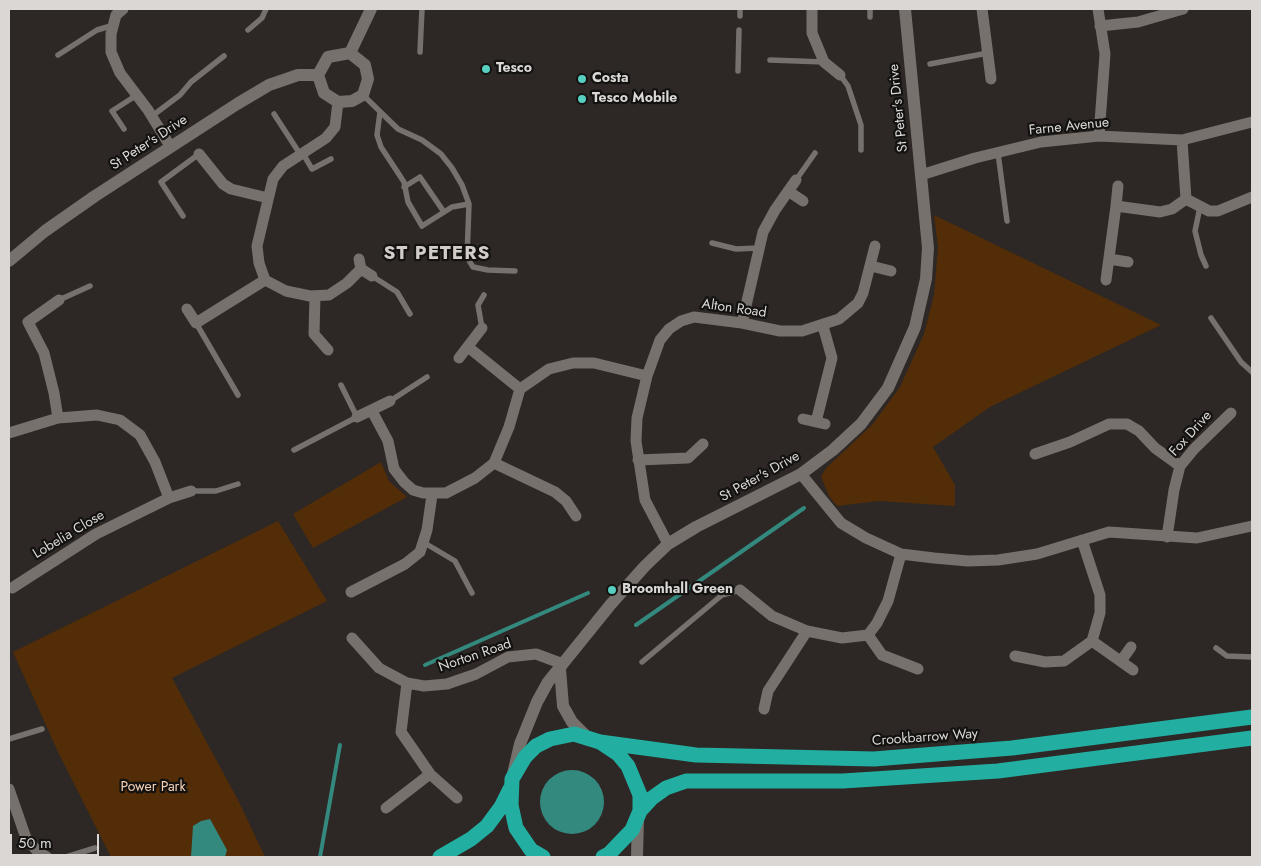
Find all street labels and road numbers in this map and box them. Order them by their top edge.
street label: St Peter's Drive [886,63,912,153]
street label: St Peter's Drive [107,112,191,174]
street label: Farne Avenue [1028,114,1110,140]
street label: Alton Road [701,296,767,322]
street label: Fox Drive [1166,408,1216,460]
street label: St Peter's Drive [717,448,803,506]
street label: Lobelia Close [30,507,108,563]
street label: Norton Road [436,636,514,676]
street label: Crookbarrow Way [871,726,979,750]

